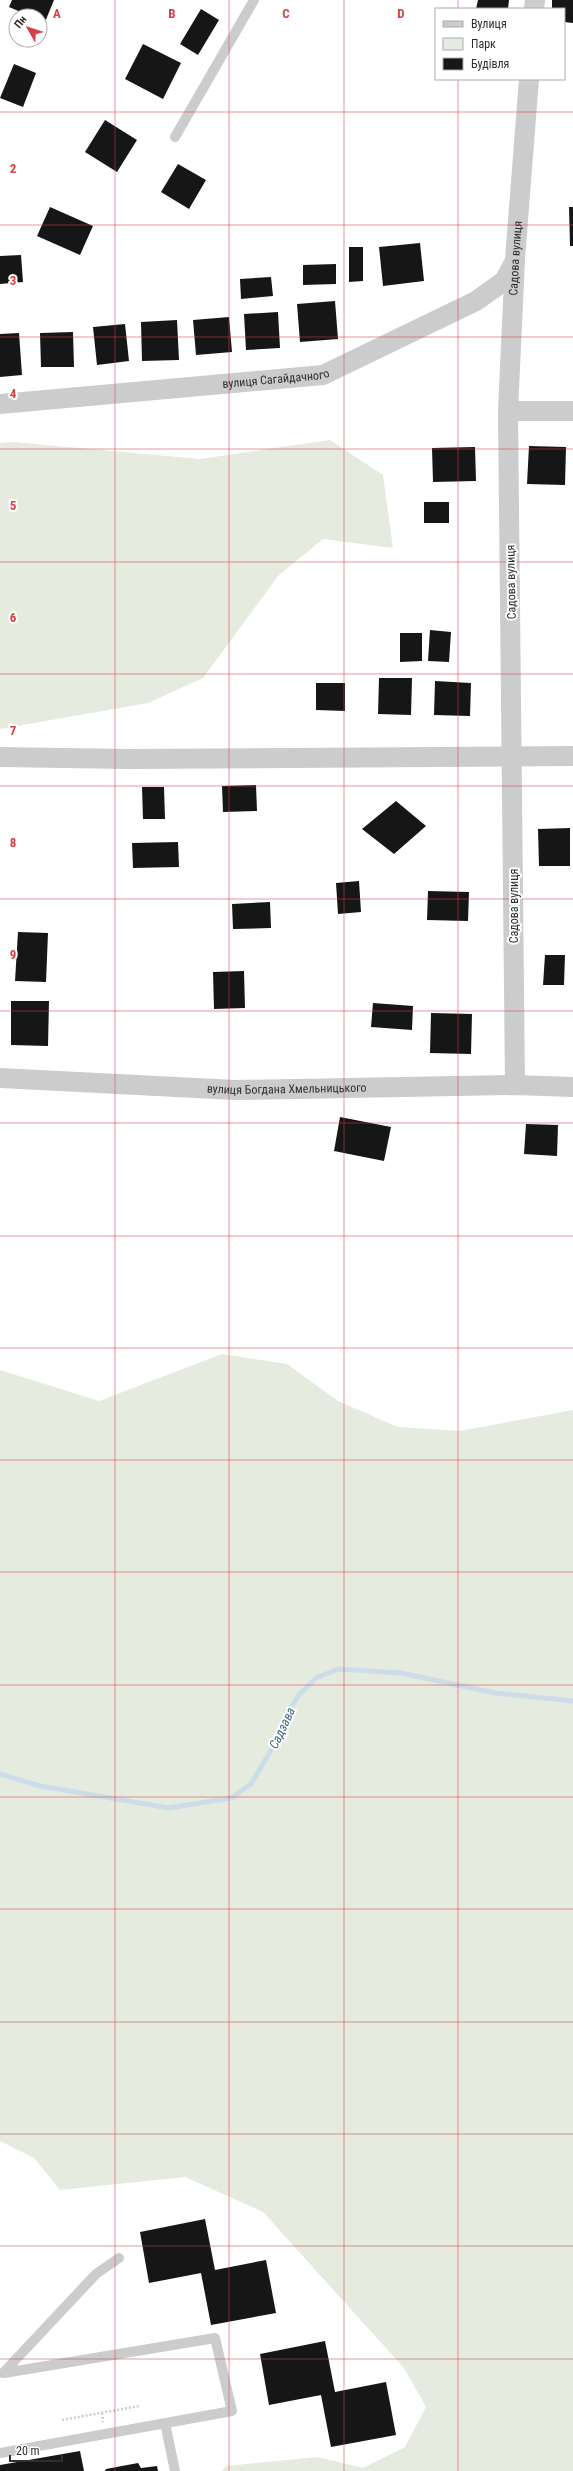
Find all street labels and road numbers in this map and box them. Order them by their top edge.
street label: Садова вулиця [506,220,525,296]
street label: вулиця Сагайдачного [222,366,332,391]
street label: Садова вулиця [503,545,519,619]
street label: Садова вулиця [507,869,521,943]
street label: вулиця Богдана Хмельницького [206,1081,367,1097]

